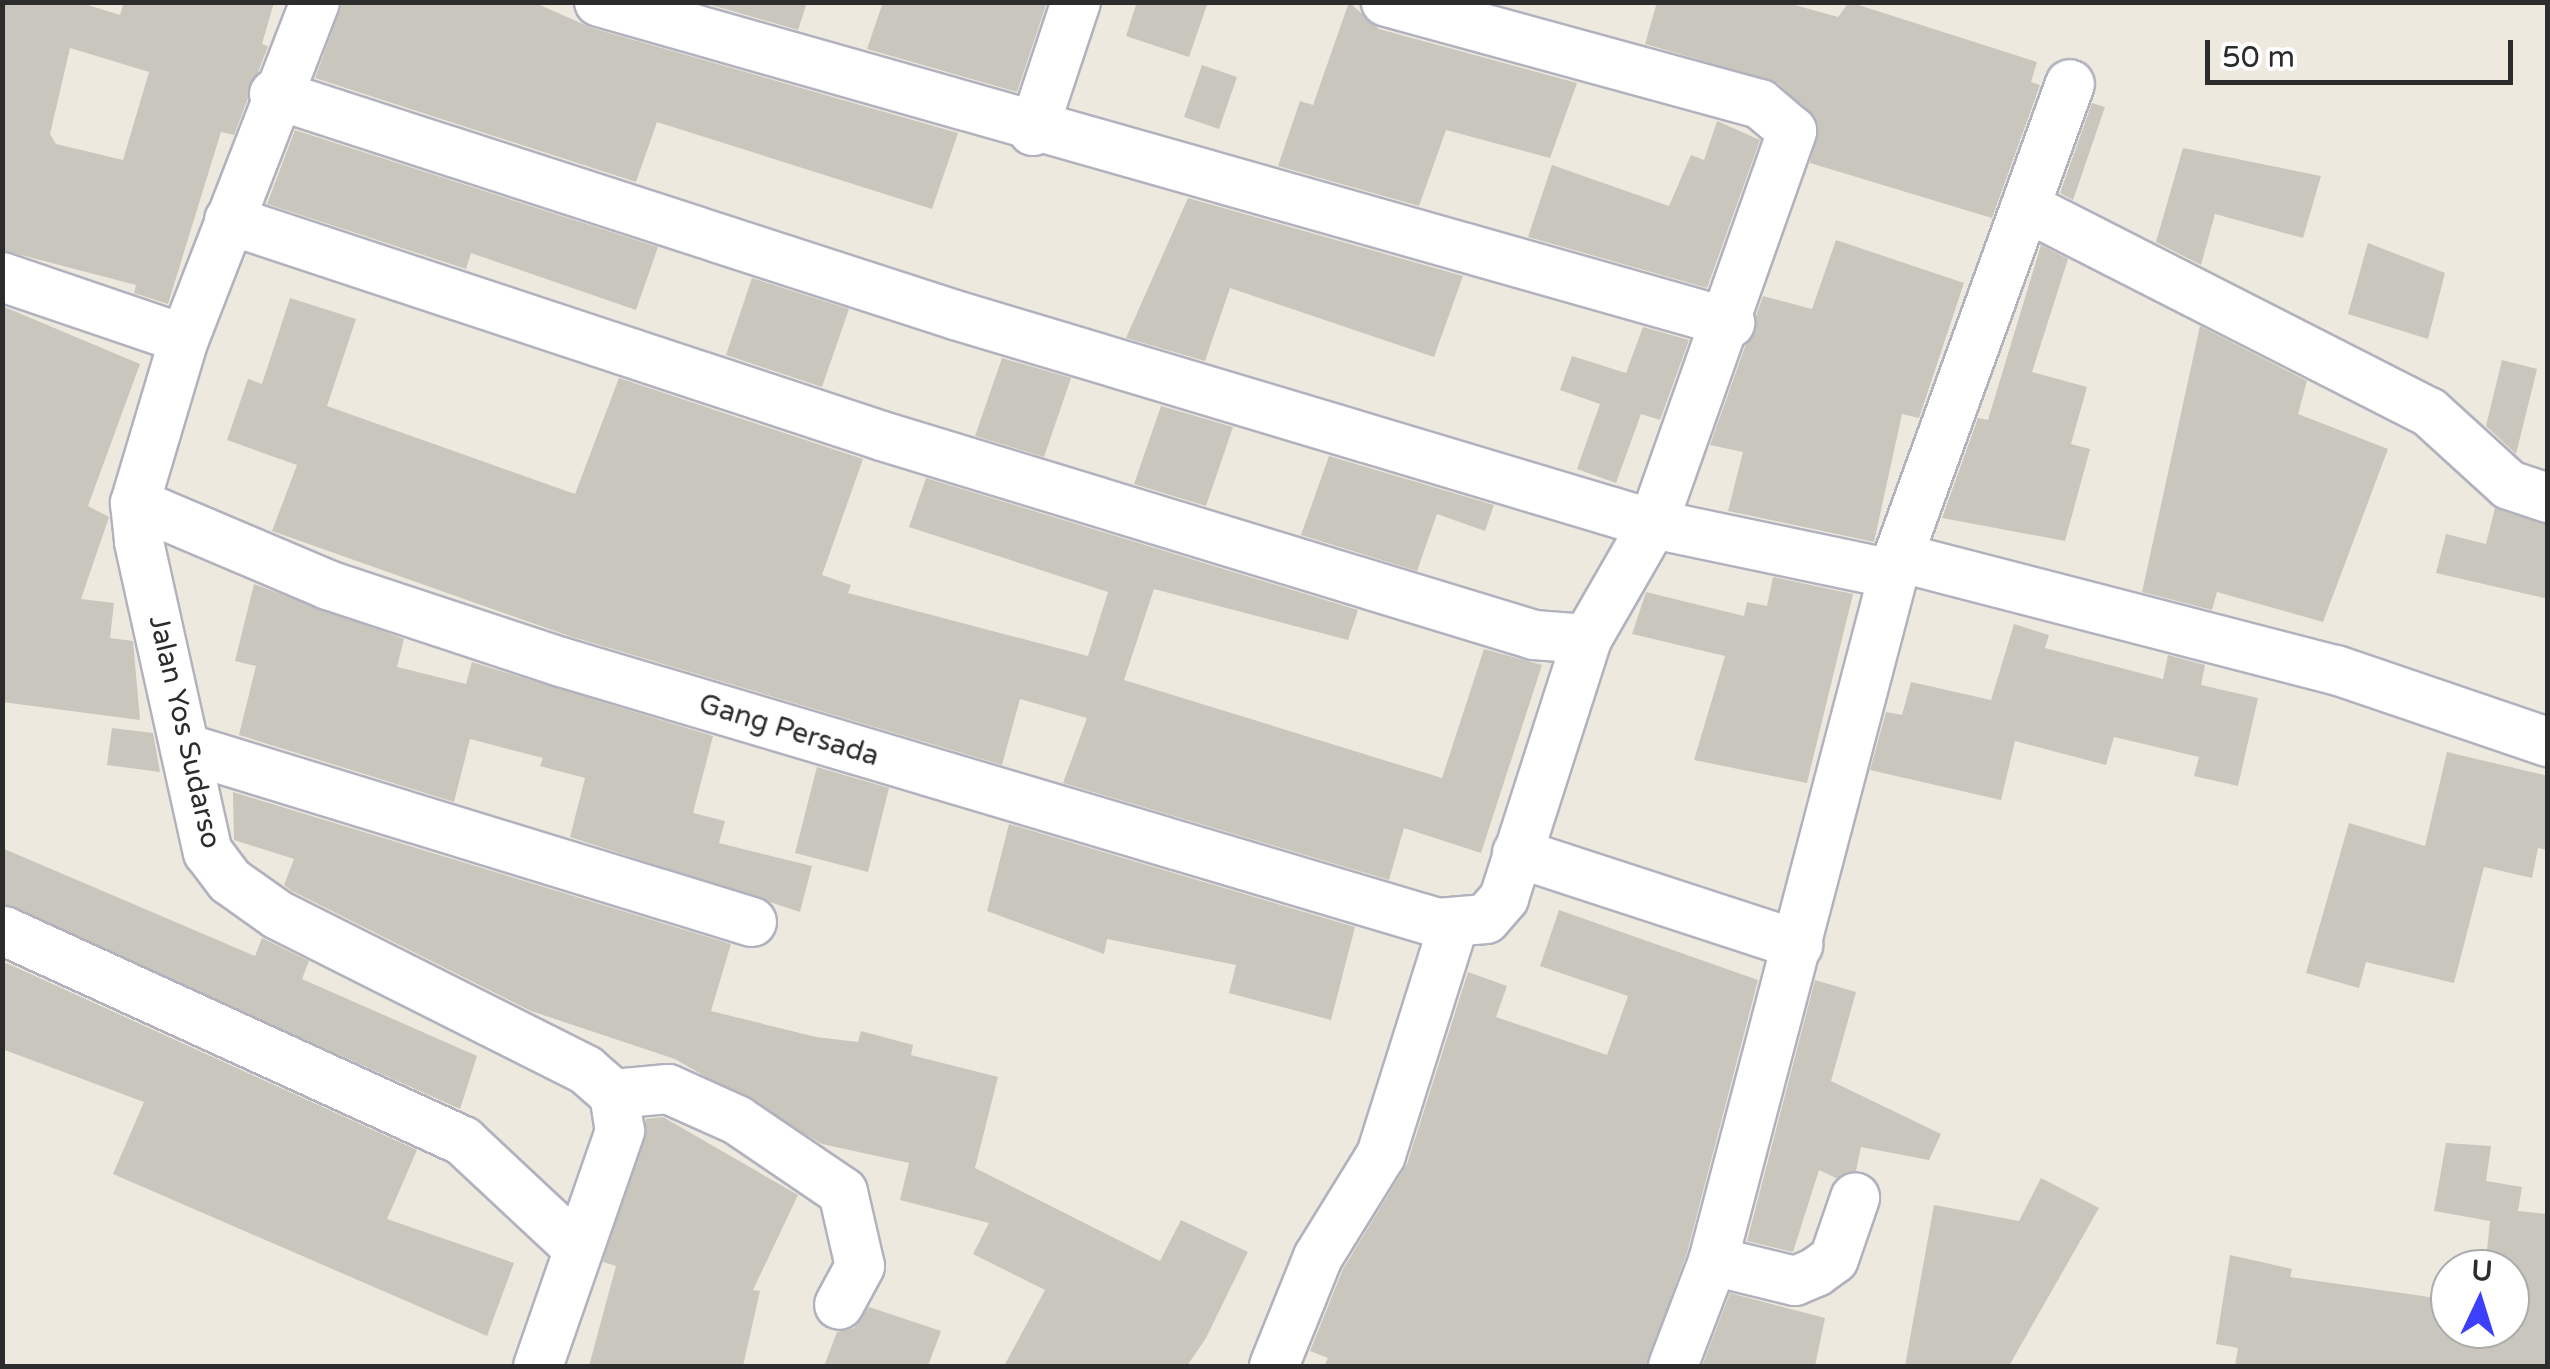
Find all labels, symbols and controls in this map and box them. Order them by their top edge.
scale bar [2210,20,2518,82]
text: 50 m [2222,39,2295,76]
street label: Jalan Yos Sudarso [142,612,228,852]
street label: Gang Persada [695,687,883,773]
north arrow [2430,1249,2530,1349]
text: U [2470,1253,2494,1289]

